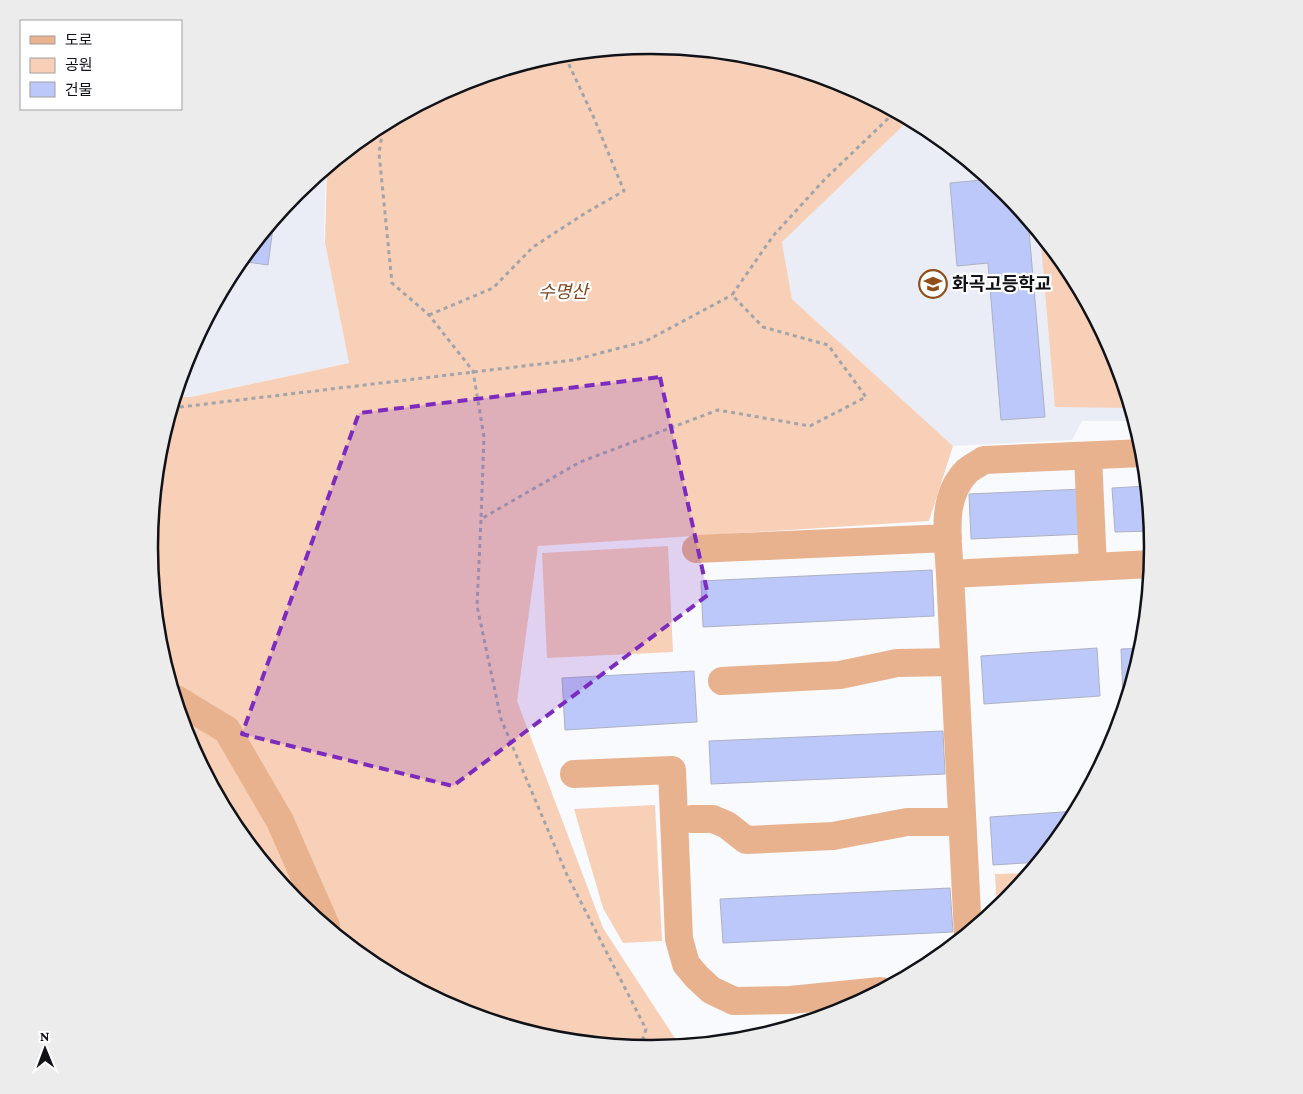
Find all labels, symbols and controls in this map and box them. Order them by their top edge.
legend [20,20,182,110]
text: 도로 [65,32,93,48]
text: 공원 [65,57,93,73]
text: 건물 [65,82,93,98]
school or university icon: 화곡고등학교 [918,269,948,299]
place label: 화곡고등학교 [952,274,1051,294]
park label: 수명산 [538,282,590,302]
north arrow [20,1024,70,1074]
text: N [40,1028,50,1044]

